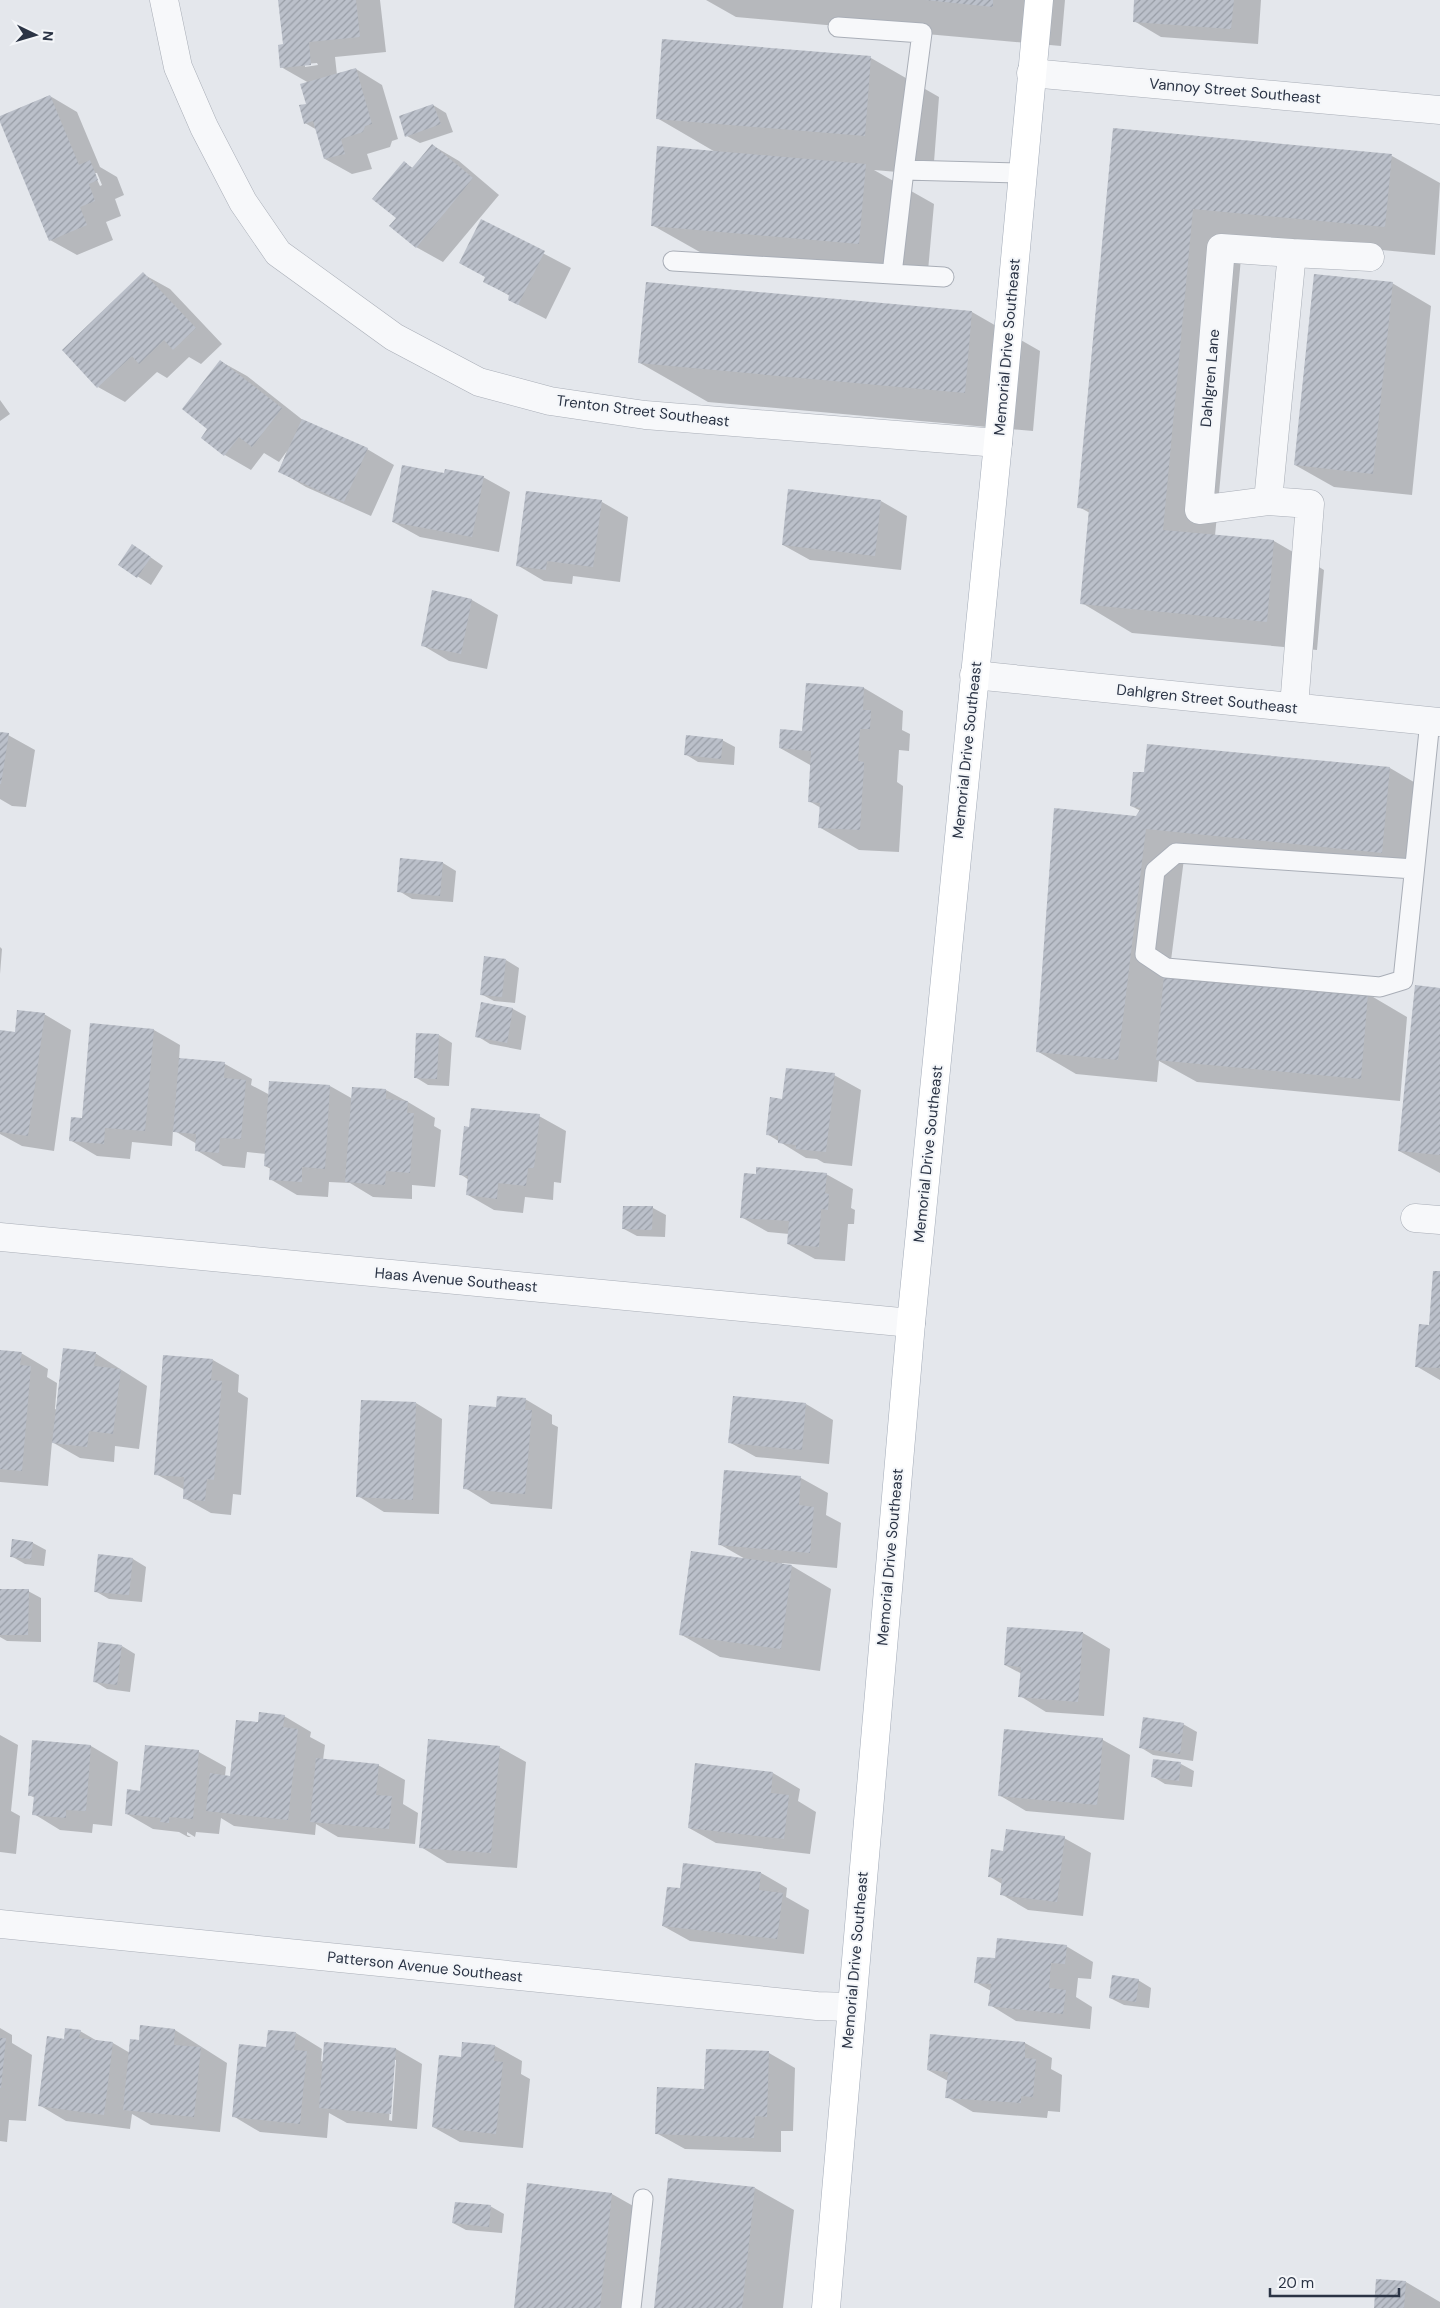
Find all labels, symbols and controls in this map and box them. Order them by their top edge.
north arrow [10,10,60,60]
text: N [39,30,57,42]
street label: Vannoy Street Southeast [1148,74,1322,108]
street label: Memorial Drive Southeast [989,257,1025,437]
street label: Dahlgren Lane [1196,328,1224,428]
street label: Trenton Street Southeast [555,390,731,432]
street label: Memorial Drive Southeast [948,660,986,840]
street label: Dahlgren Street Southeast [1115,680,1299,718]
street label: Memorial Drive Southeast [909,1064,947,1244]
street label: Haas Avenue Southeast [374,1263,538,1297]
street label: Memorial Drive Southeast [872,1467,908,1647]
street label: Memorial Drive Southeast [837,1870,873,2050]
street label: Patterson Avenue Southeast [326,1947,524,1987]
scale bar [1270,2266,1399,2298]
text: 20 m [1278,2273,1314,2293]

